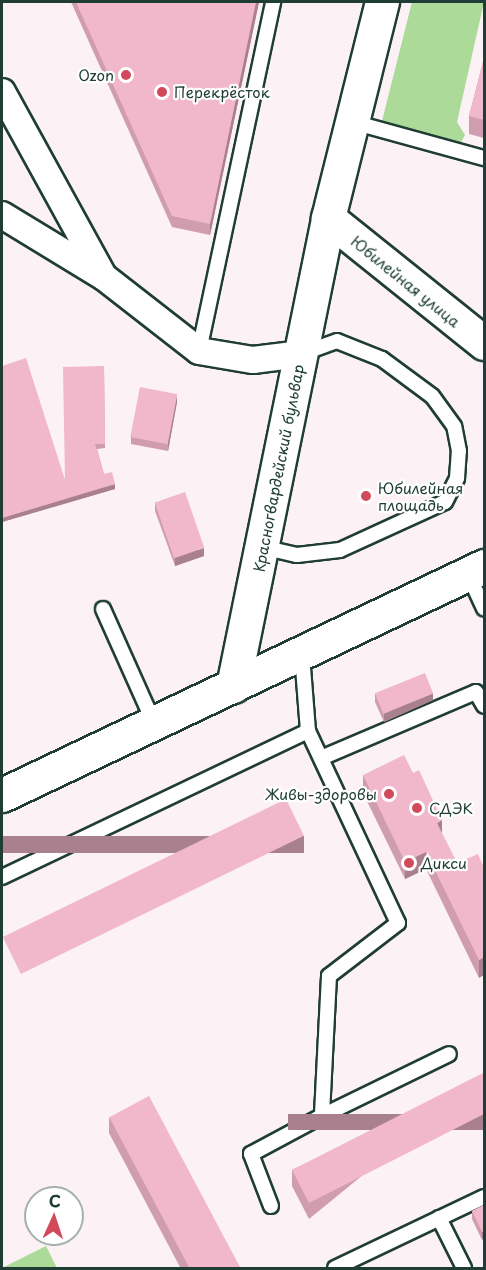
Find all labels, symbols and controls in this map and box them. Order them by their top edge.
place label: Ozon [78,66,114,84]
marker: Ozon [119,68,133,82]
place label: Перекрёсток [174,83,270,101]
marker: Перекрёсток [155,85,169,99]
street label: Юбилейная улица [348,231,464,331]
street label: Красногвардейский бульвар [249,363,307,573]
place label: Юбилейная площадь [378,478,463,513]
marker: Юбилейная площадь [359,489,373,503]
place label: Живы-здоровы [265,785,377,803]
marker: Живы-здоровы [382,787,396,801]
place label: СДЭК [429,799,473,817]
marker: СДЭК [410,801,424,815]
place label: Дикси [421,854,467,872]
marker: Дикси [402,856,416,870]
north arrow [24,1186,84,1246]
text: С [48,1188,61,1212]

